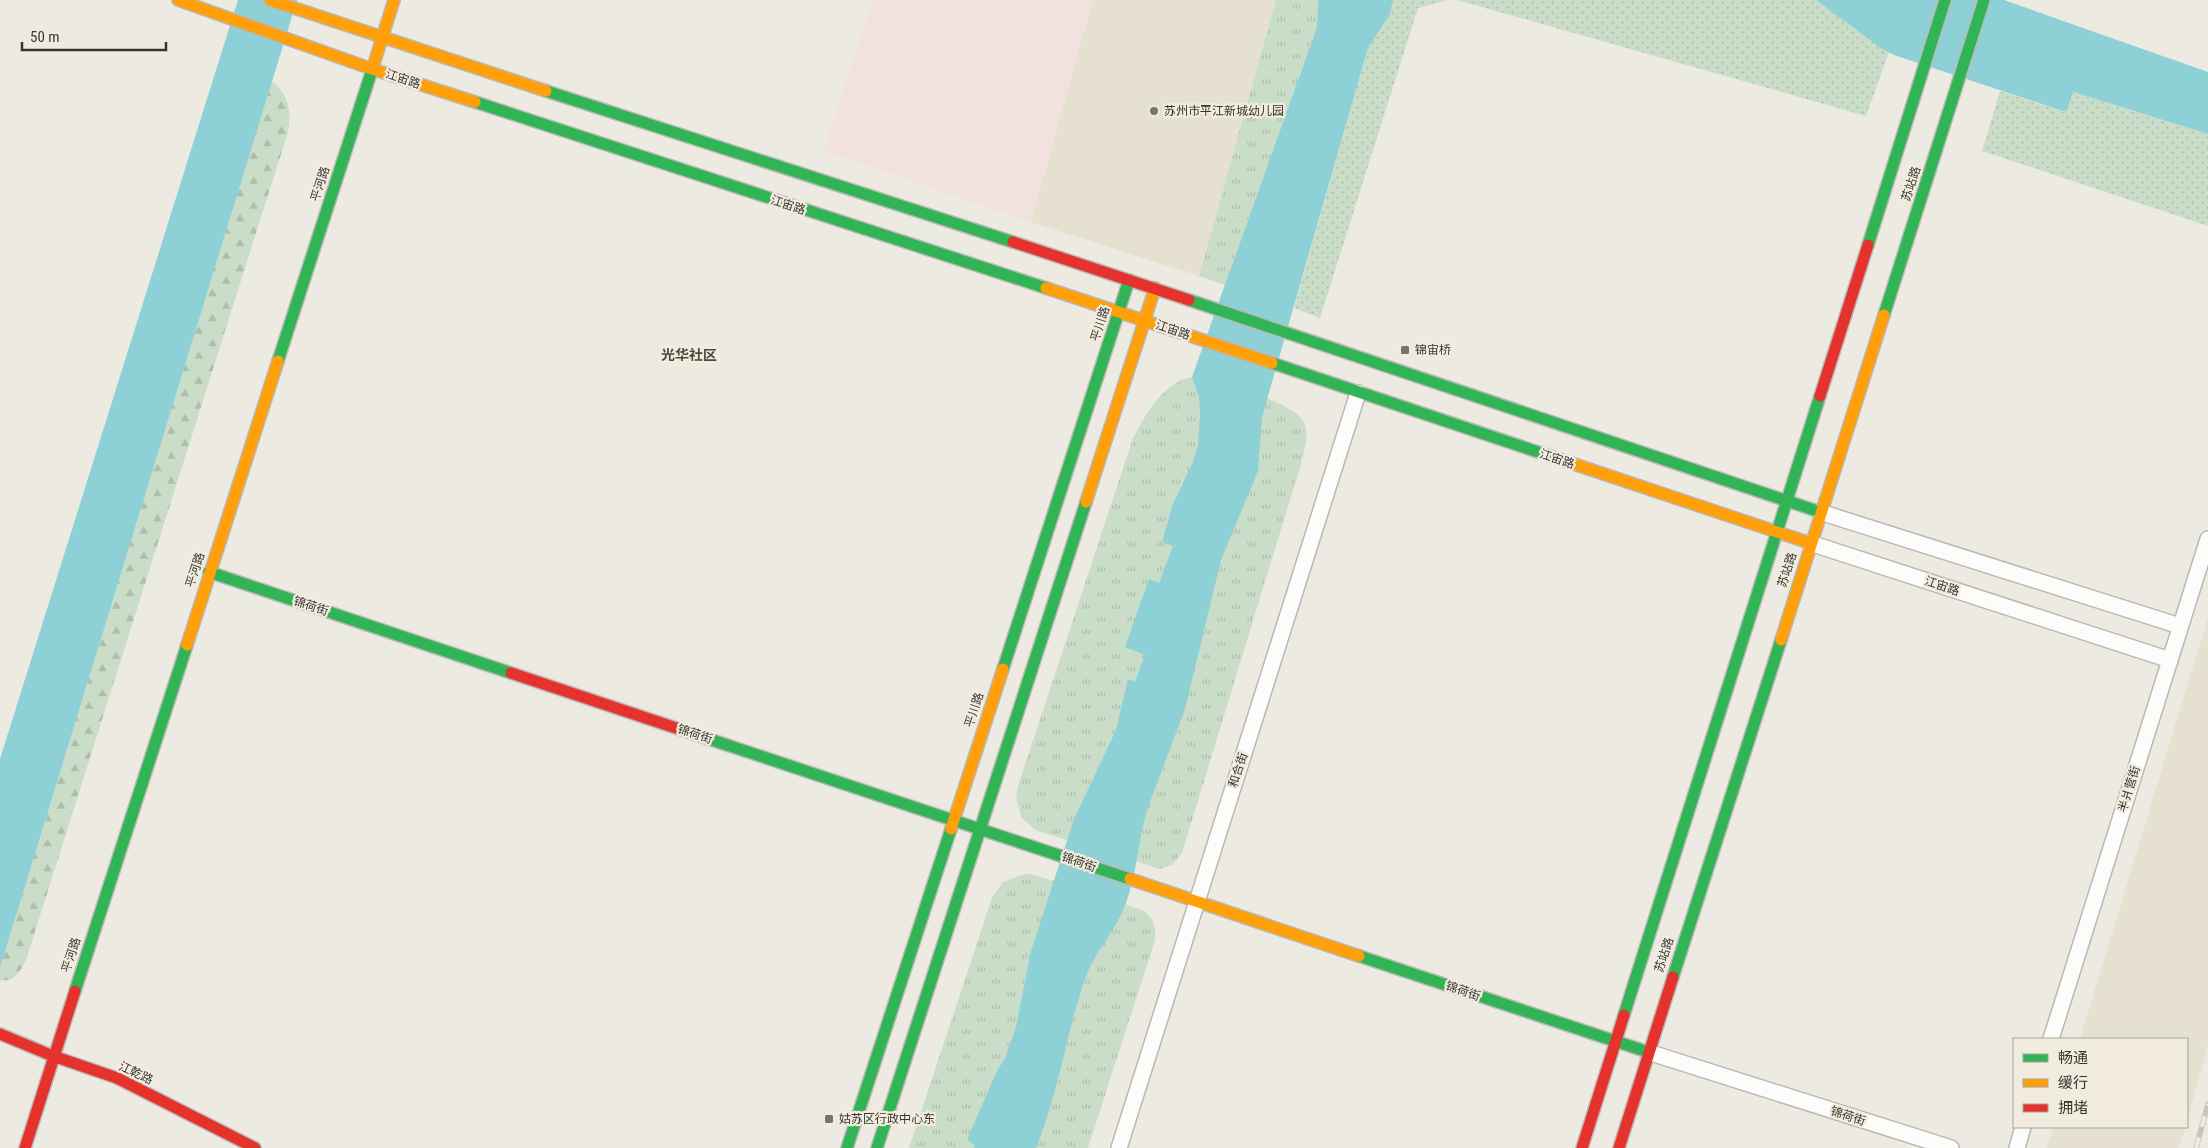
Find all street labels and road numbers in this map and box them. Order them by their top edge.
street label: 江宙路 [384,67,422,91]
street label: 平河路 [308,165,332,203]
street label: 苏站路 [1899,165,1923,203]
street label: 江宙路 [769,193,807,217]
street label: 平川路 [1088,305,1112,343]
street label: 江宙路 [1154,318,1192,342]
street label: 江宙路 [1538,447,1576,471]
street label: 平河路 [183,551,207,589]
street label: 苏站路 [1775,551,1799,589]
street label: 江宙路 [1923,574,1961,598]
street label: 锦荷街 [292,594,330,618]
street label: 平川路 [962,691,986,729]
street label: 锦荷街 [676,722,714,746]
street label: 和合街 [1226,751,1250,789]
street label: 半爿营街 [2115,764,2143,814]
street label: 锦荷街 [1060,850,1098,874]
street label: 平河路 [59,936,83,974]
street label: 苏站路 [1652,936,1676,974]
street label: 锦荷街 [1444,979,1482,1003]
street label: 江乾路 [117,1059,155,1087]
street label: 锦荷街 [1829,1104,1867,1128]

